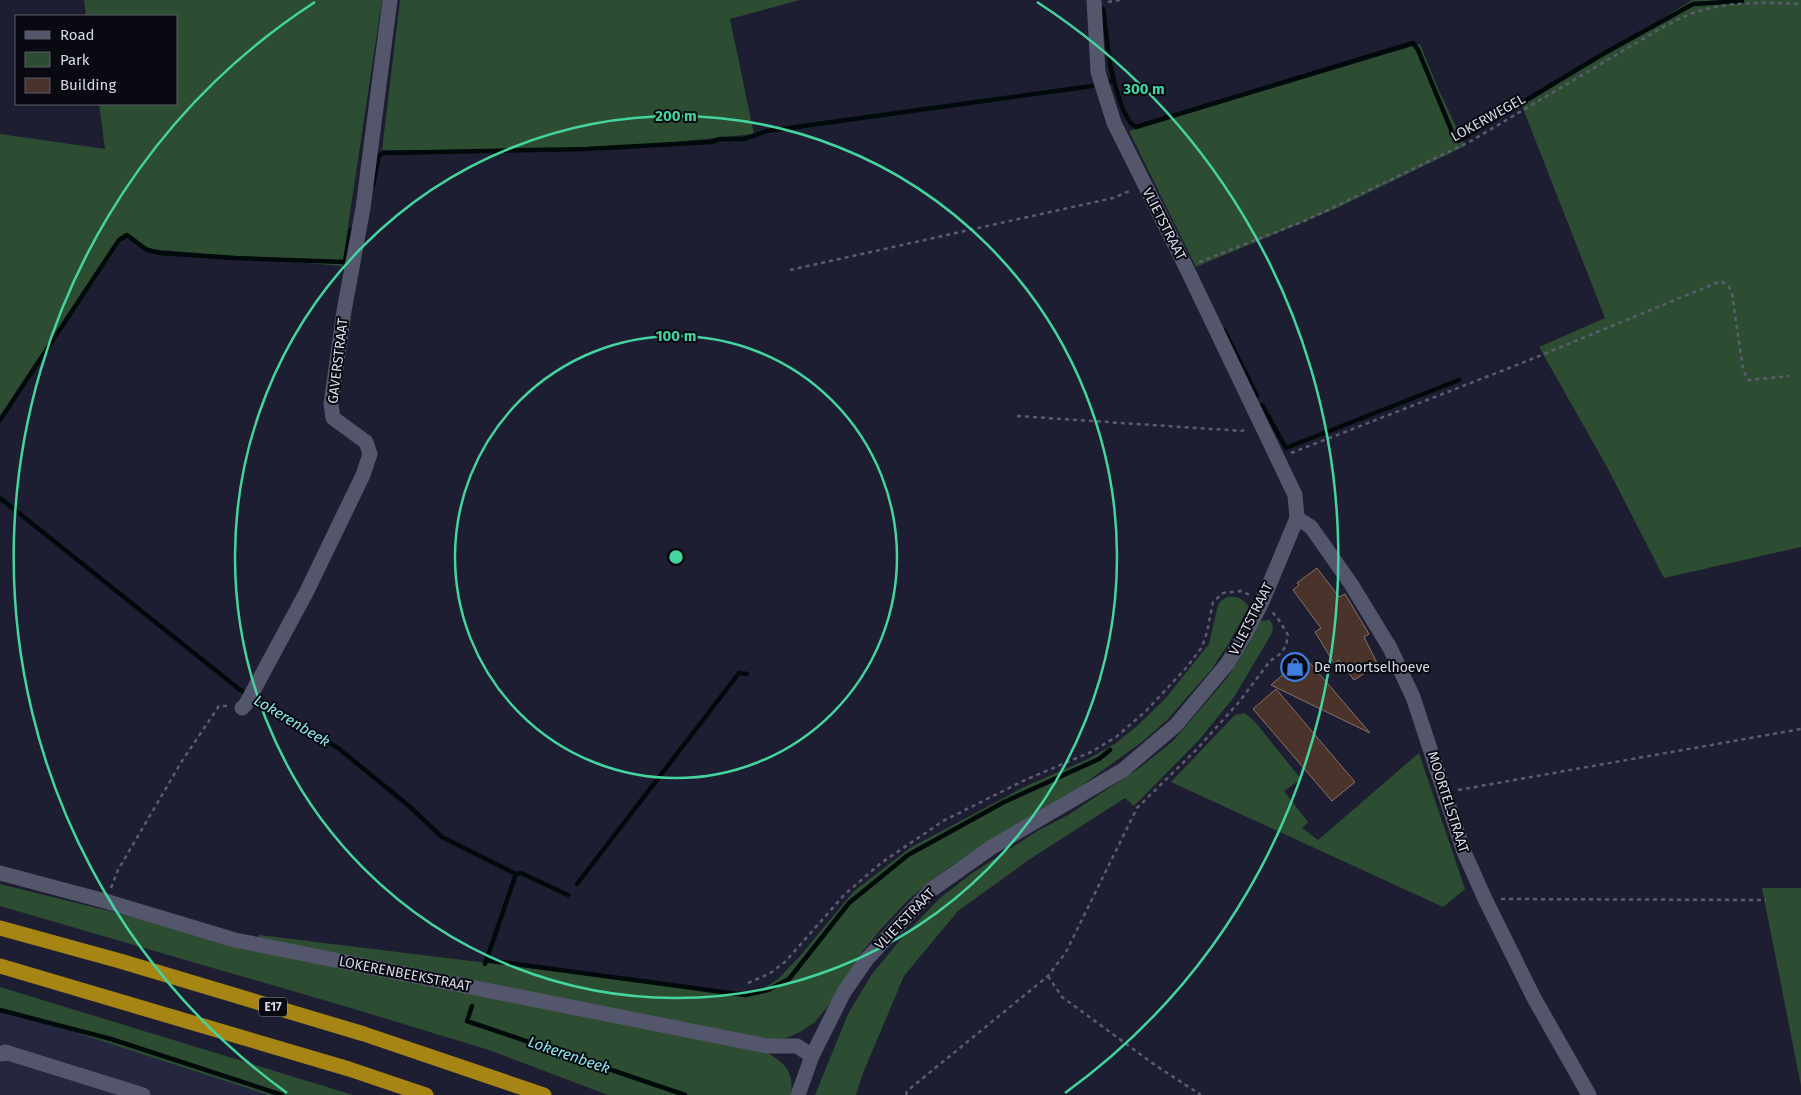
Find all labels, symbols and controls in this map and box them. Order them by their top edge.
legend [15,15,178,105]
text: Road [60,26,95,44]
text: Park [60,51,90,69]
text: Building [60,76,116,94]
text: 300 m [1122,80,1165,98]
street label: LOKERWEGEL [1448,91,1528,145]
text: 200 m [655,107,697,125]
street label: VLIETSTRAAT [1139,185,1190,264]
street label: GAVERSTRAAT [324,317,352,405]
text: 100 m [656,327,696,345]
centre of rings [667,548,685,566]
street label: VLIETSTRAAT [1226,579,1277,658]
shop icon: De moortselhoeve [1280,652,1310,682]
place label: De moortselhoeve [1314,659,1430,676]
water label: Lokerenbeek [251,691,333,751]
street label: MOORTELSTRAAT [1424,749,1473,855]
street label: VLIETSTRAAT [871,884,939,953]
street label: LOKERENBEEKSTRAAT [337,953,473,995]
road number: E17 [259,998,287,1016]
water label: Lokerenbeek [526,1033,612,1077]

